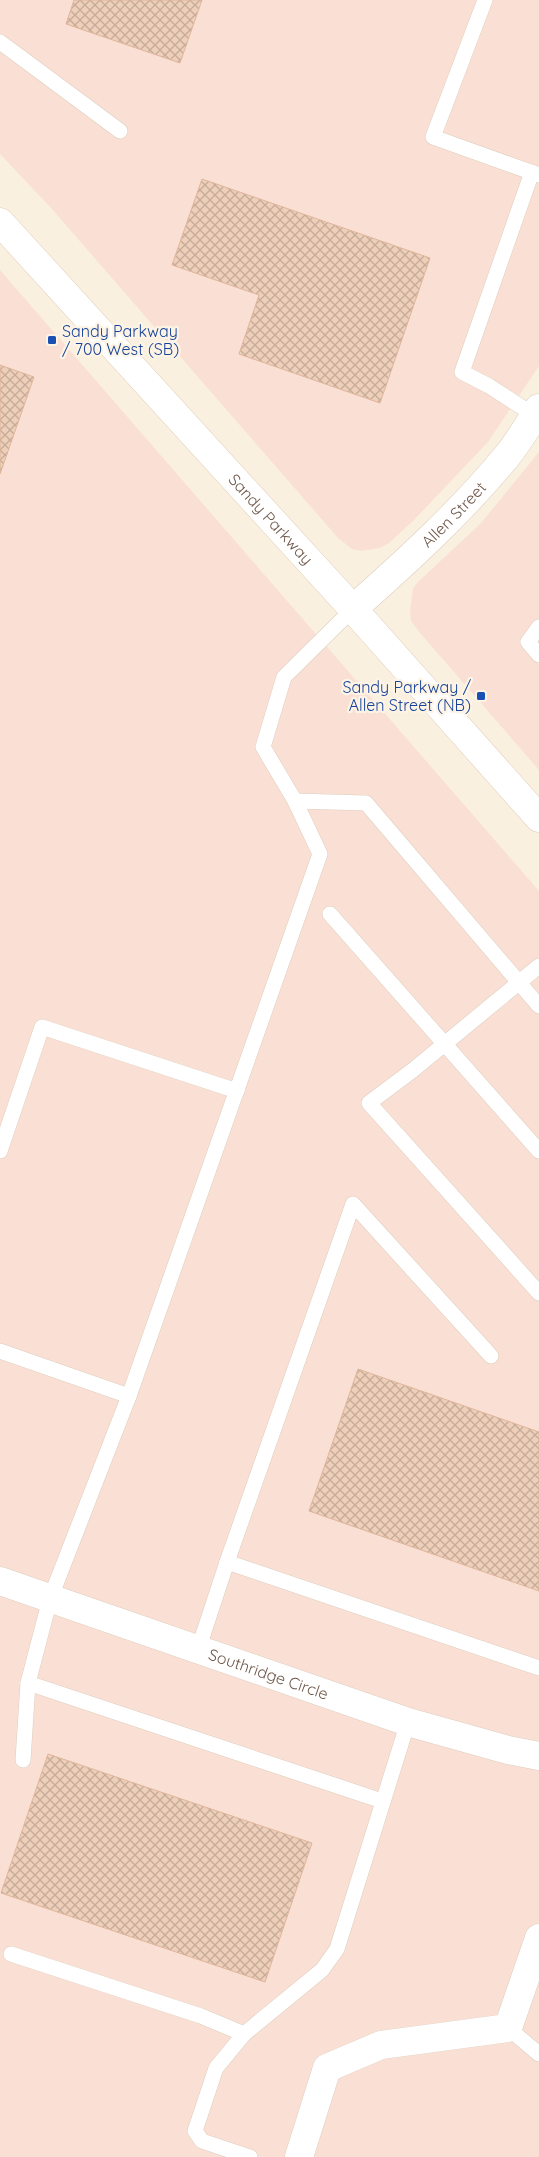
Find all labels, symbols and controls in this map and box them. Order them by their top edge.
place label: Sandy Parkway / 700 West (SB) [62,321,179,359]
marker: Sandy Parkway / 700 West (SB) [46,334,58,346]
street label: Sandy Parkway [224,469,317,569]
street label: Allen Street [417,478,490,551]
place label: Sandy Parkway / Allen Street (NB) [342,677,472,715]
marker: Sandy Parkway / Allen Street (NB) [475,690,487,702]
street label: Southridge Circle [206,1644,331,1704]

